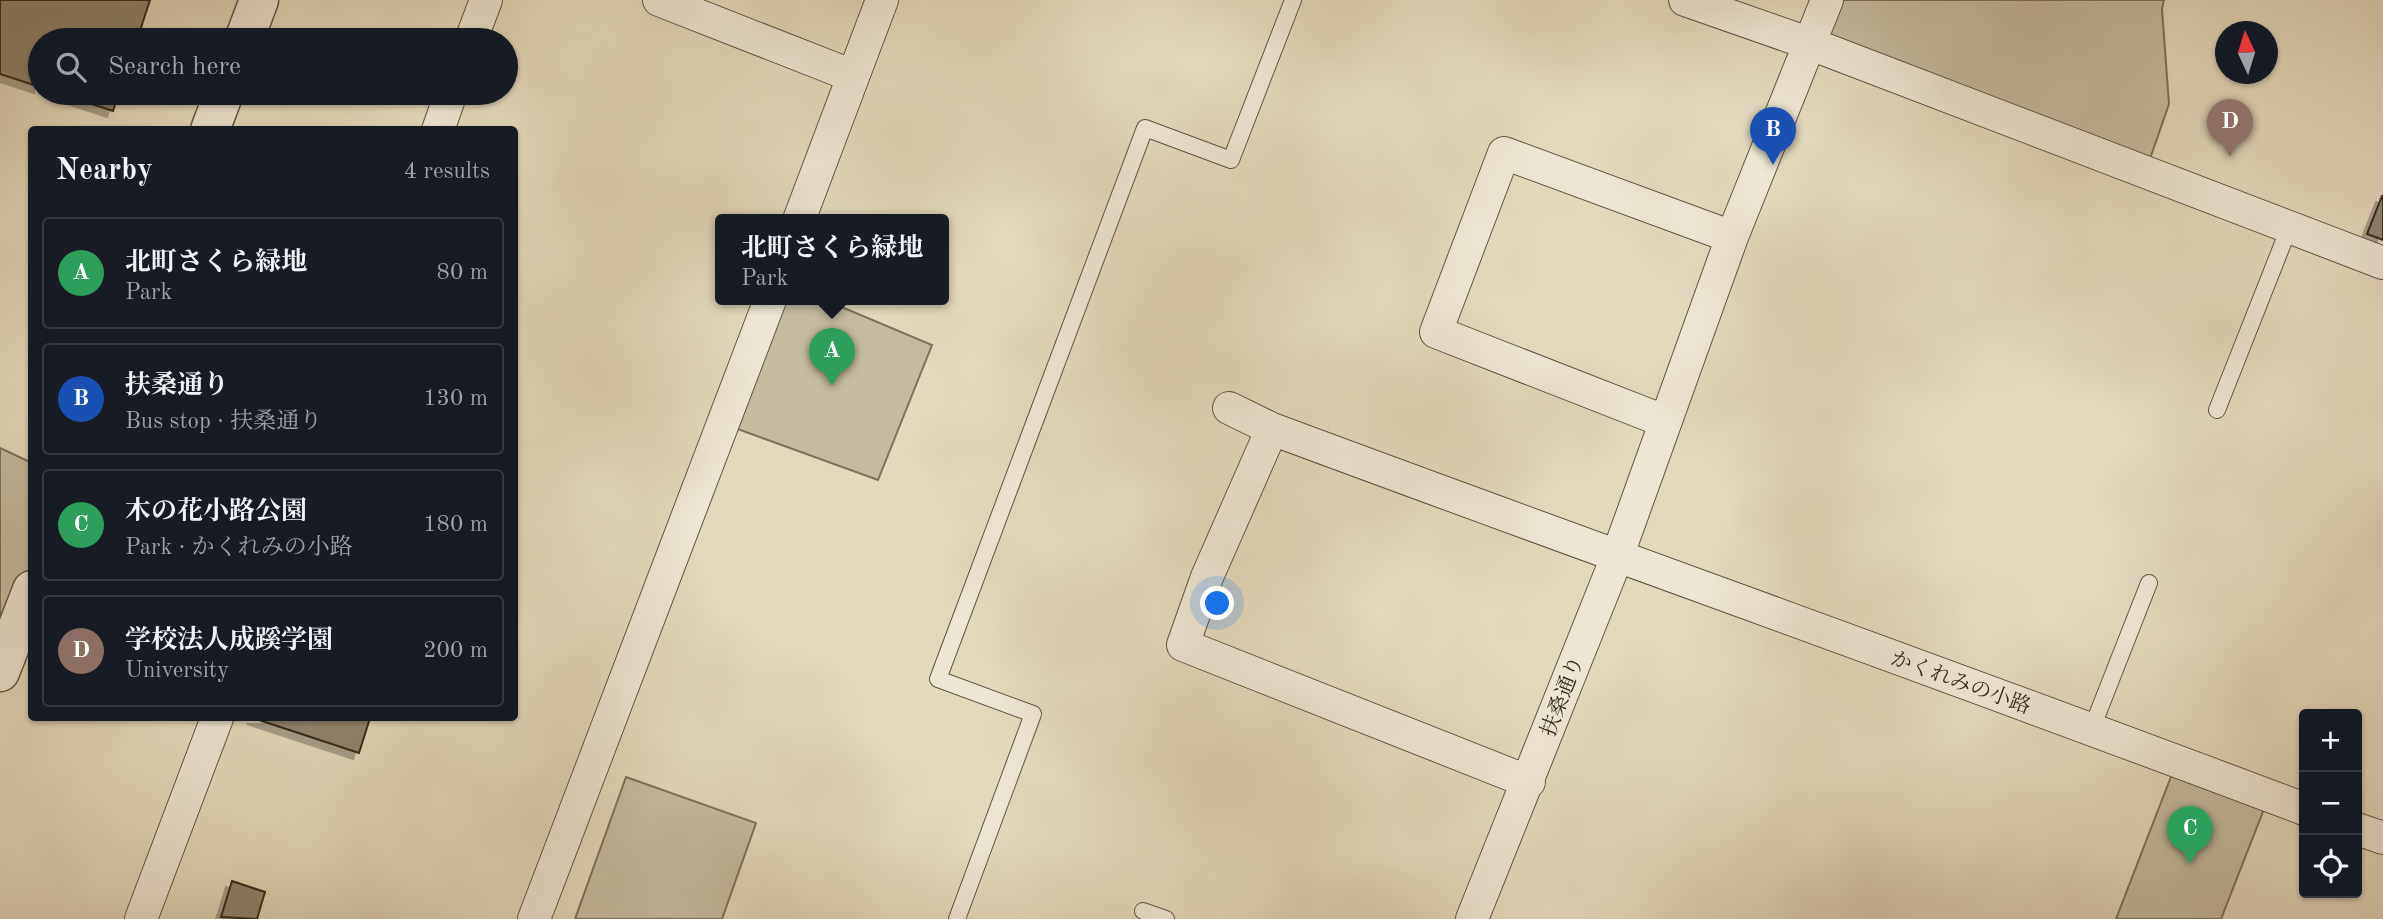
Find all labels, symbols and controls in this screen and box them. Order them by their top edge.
north arrow [2215,21,2278,84]
search box [28,28,518,105]
icon: search [52,48,90,86]
text: Search here [108,54,241,80]
pin: D [2207,99,2253,157]
pin: B [1750,107,1796,165]
text: Nearby [56,156,153,186]
text: 4 results [404,160,490,183]
popup [715,214,949,305]
text: 北町さくら緑地 [741,236,923,262]
text: 北町さくら緑地 [125,250,307,276]
text: A [72,261,90,284]
text: 80 m [437,261,488,284]
text: Park [741,267,788,290]
text: Park [125,281,172,304]
pin: A [809,328,855,386]
text: 扶桑通り [125,373,229,399]
text: B [73,387,89,410]
text: 130 m [423,387,488,410]
text: Bus stop · 扶桑通り [125,410,322,433]
text: 木の花小路公園 [125,499,307,525]
text: C [73,513,89,536]
text: 180 m [423,513,488,536]
text: Park · かくれみの小路 [125,536,353,559]
your location [1200,586,1234,620]
text: 学校法人成蹊学園 [125,628,333,654]
text: D [72,639,90,662]
text: 200 m [423,639,488,662]
street label: かくれみの小路 [1888,647,2034,718]
street label: 扶桑通り [1537,653,1588,740]
text: University [125,659,229,682]
map controls [2299,709,2362,898]
button: + [2299,709,2362,772]
button: − [2299,772,2362,835]
pin: C [2167,806,2213,864]
button: locate [2299,835,2362,898]

